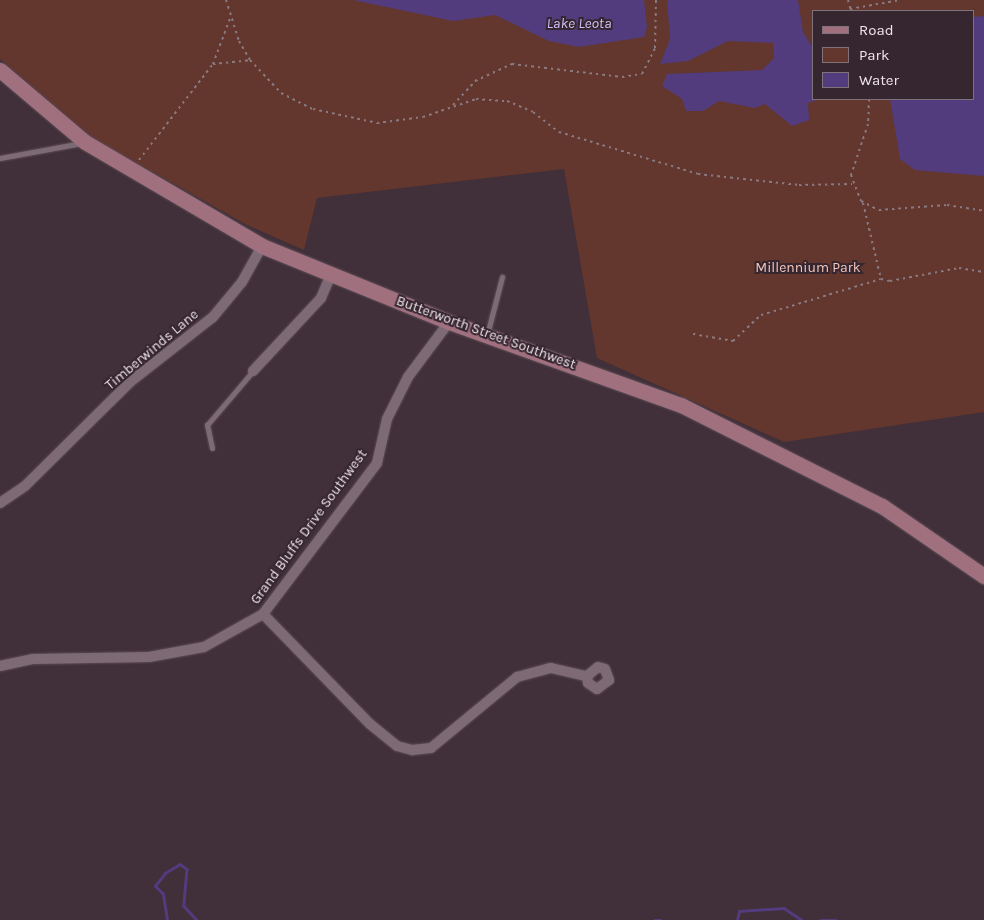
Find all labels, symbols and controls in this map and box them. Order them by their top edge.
legend [812,10,974,100]
water label: Lake Leota [547,15,611,33]
text: Road [859,21,894,39]
text: Park [859,46,889,64]
text: Water [859,71,899,89]
park label: Millennium Park [755,260,861,276]
street label: Butterworth Street Southwest [394,293,578,373]
street label: Timberwinds Lane [102,306,202,394]
street label: Grand Bluffs Drive Southwest [247,446,371,608]

